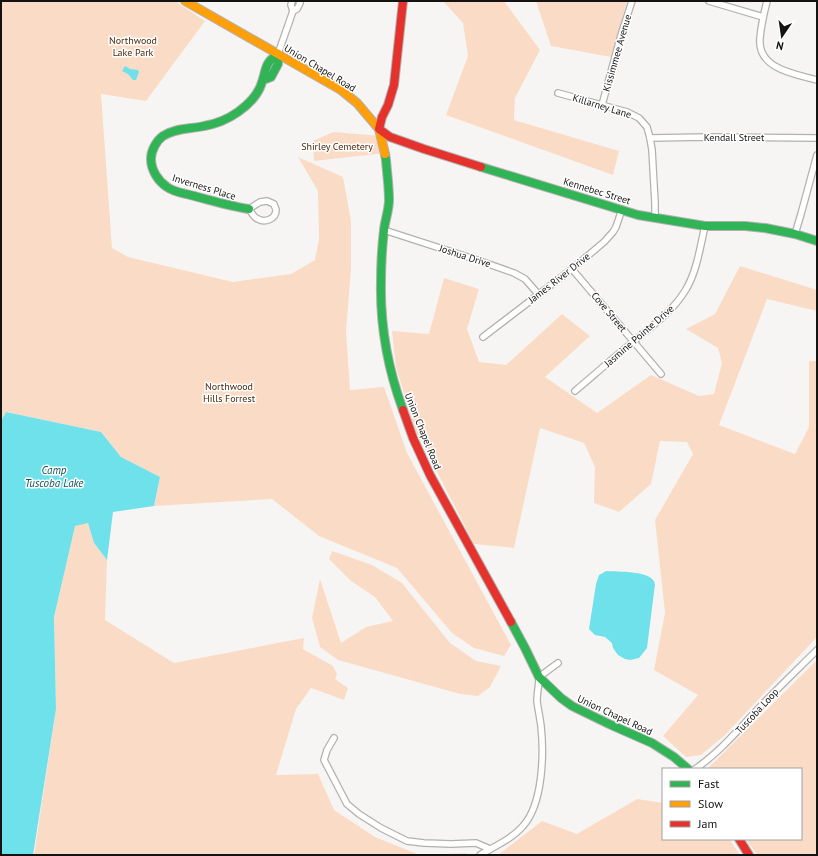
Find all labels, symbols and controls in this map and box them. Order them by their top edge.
street label: Kissimmee Avenue [600,13,634,93]
north arrow [762,16,802,56]
park label: Northwood Lake Park [109,34,157,59]
text: N [775,38,785,53]
street label: Union Chapel Road [282,41,358,95]
street label: Killarney Lane [571,91,633,121]
street label: Kendall Street [704,131,765,144]
park label: Shirley Cemetery [301,140,373,153]
street label: Inverness Place [171,171,237,203]
street label: Kennebec Street [562,175,633,208]
street label: Joshua Drive [437,241,492,270]
street label: James River Drive [525,250,592,307]
street label: Cove Street [588,289,630,335]
street label: Jasmine Pointe Drive [601,302,677,371]
park label: Northwood Hills Forrest [203,380,256,405]
street label: Union Chapel Road [402,391,444,471]
water label: Camp Tuscoba Lake [25,463,83,490]
street label: Tuscoba Loop [733,686,781,736]
street label: Union Chapel Road [575,692,655,738]
legend [662,768,802,840]
text: Fast [698,776,719,791]
text: Slow [698,796,723,811]
text: Jam [697,816,717,831]

